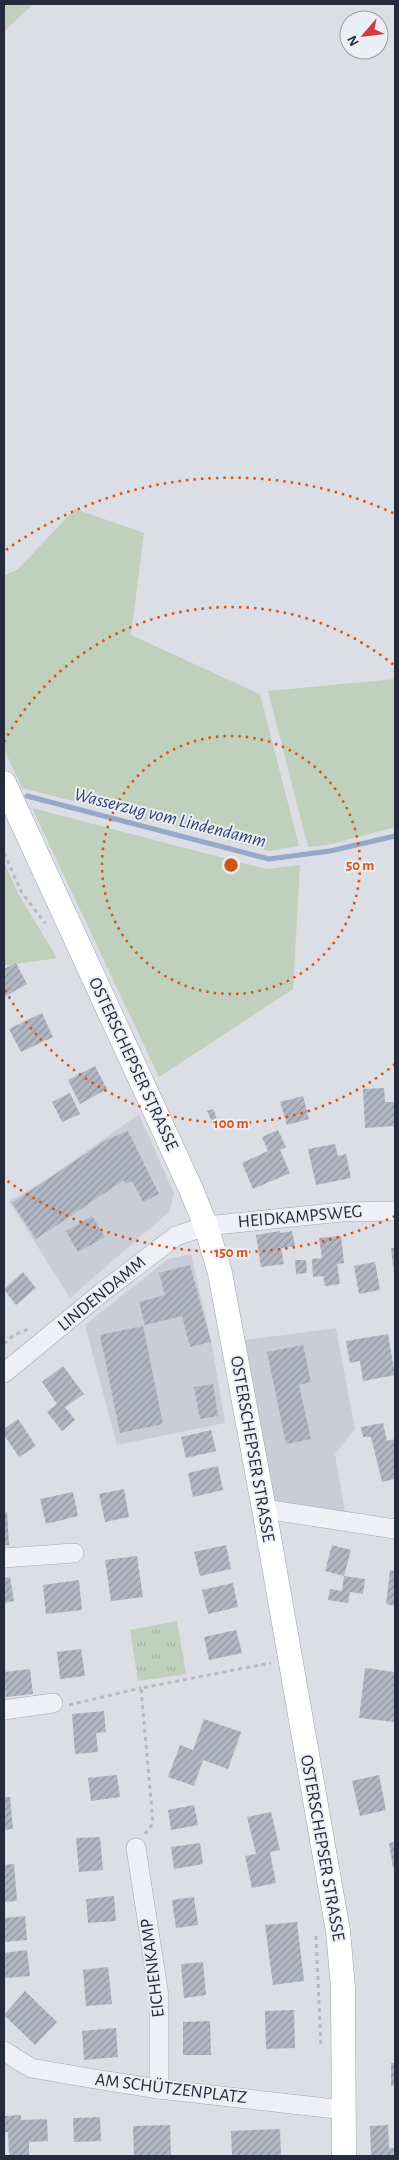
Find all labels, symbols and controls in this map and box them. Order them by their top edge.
north arrow [339,10,389,60]
text: N [345,33,362,48]
water label: Wasserzug vom Lindendamm [72,785,268,851]
centre of rings [222,856,240,874]
text: 50 m [346,858,374,873]
street label: OSTERSCHEPSER STRASSE [85,975,181,1154]
text: 100 m [213,1116,249,1131]
street label: HEIDKAMPSWEG [237,1203,363,1231]
text: 150 m [214,1245,248,1260]
street label: LINDENDAMM [55,1253,149,1335]
street label: OSTERSCHEPSER STRASSE [227,1355,277,1544]
street label: OSTERSCHEPSER STRASSE [297,1754,347,1943]
street label: EICHENKAMP [138,1917,168,2019]
street label: AM SCHÜTZENPLATZ [94,2069,248,2107]

